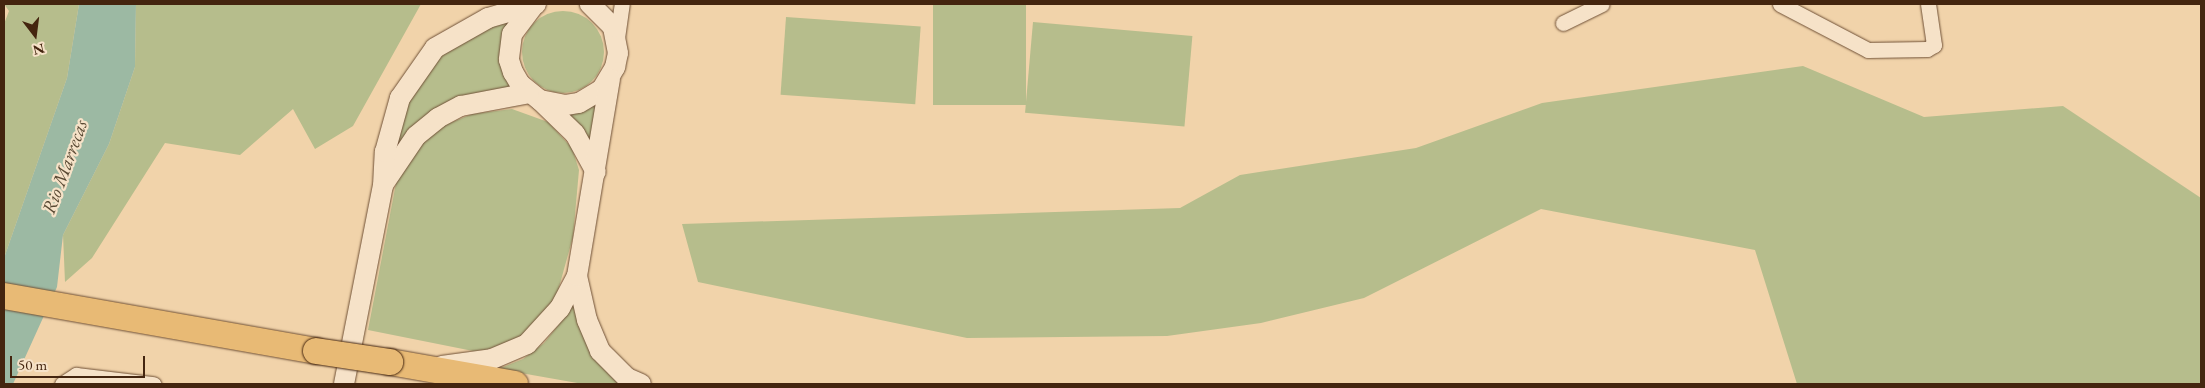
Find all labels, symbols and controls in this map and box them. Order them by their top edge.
north arrow [10,10,60,60]
text: N [31,39,47,60]
water label: Rio Marrecas [37,117,93,217]
scale bar [12,346,148,378]
text: 50 m [18,355,47,374]

